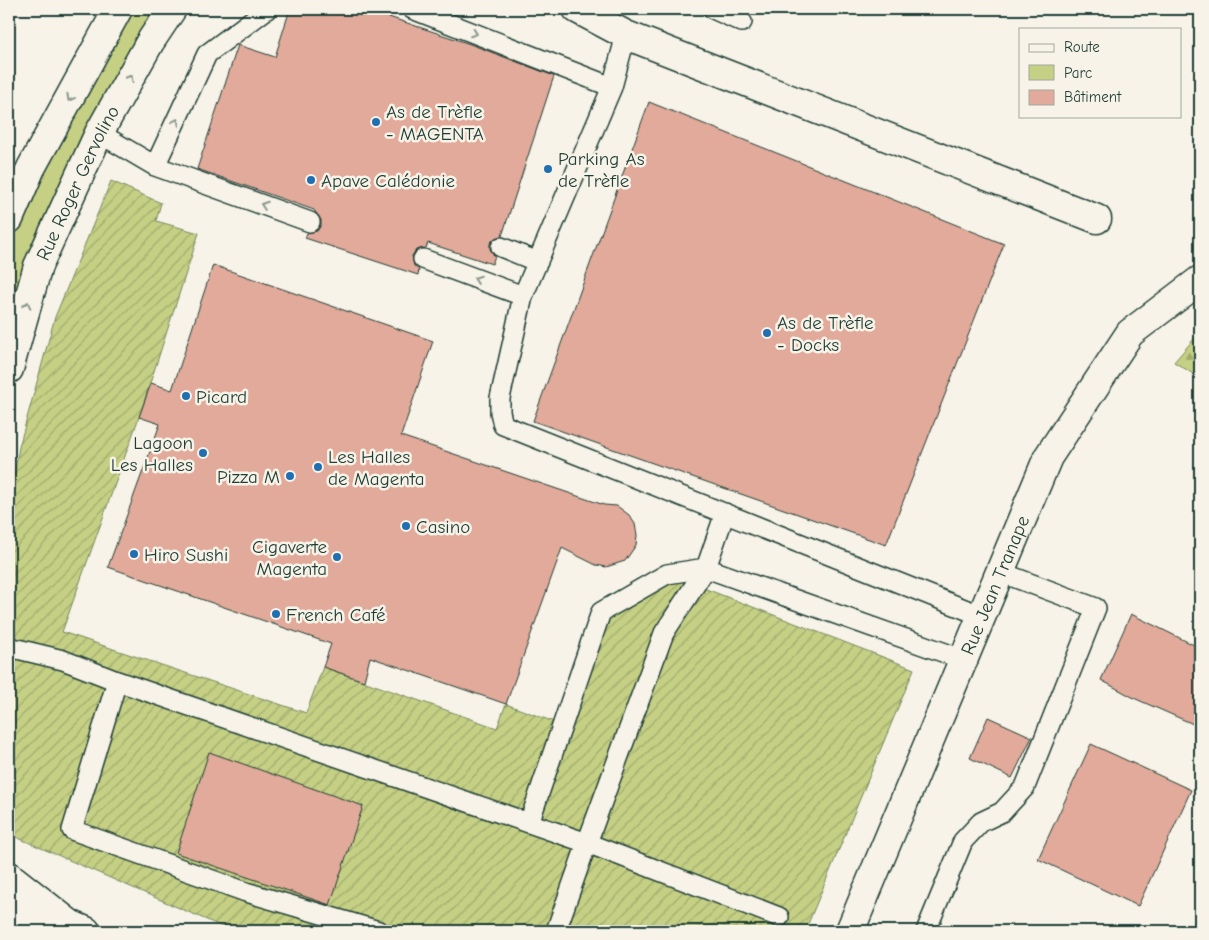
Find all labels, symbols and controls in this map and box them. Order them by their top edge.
one-way arrow [469,27,478,37]
legend [1019,28,1182,118]
text: Route [1064,38,1100,56]
text: Parc [1064,64,1092,82]
one-way arrow [123,75,133,84]
text: Bâtiment [1064,88,1122,106]
one-way arrow [66,92,76,101]
place label: As de Trèfle - MAGENTA [386,101,484,145]
street label: Rue Roger Gervolino [32,102,124,264]
marker: As de Trèfle - MAGENTA [370,116,382,128]
one-way arrow [170,118,180,127]
place label: Parking As de Trèfle [558,148,645,192]
marker: Parking As de Trèfle [542,163,554,175]
place label: Apave Calédonie [321,170,455,192]
marker: Apave Calédonie [305,174,317,186]
one-way arrow [261,201,269,211]
one-way arrow [473,275,482,285]
one-way arrow [21,302,31,310]
place label: As de Trèfle - Docks [777,312,874,356]
marker: As de Trèfle - Docks [761,327,773,339]
place label: Picard [196,386,247,408]
marker: Picard [180,390,192,402]
place label: Lagoon Les Halles [111,432,193,476]
place label: Les Halles de Magenta [328,446,424,490]
marker: Lagoon Les Halles [197,447,209,459]
marker: Les Halles de Magenta [312,461,324,473]
place label: Pizza M [217,466,280,488]
marker: Pizza M [284,470,296,482]
street label: Rue Jean Tranape [957,513,1034,658]
place label: Casino [416,516,470,538]
marker: Casino [400,520,412,532]
place label: Cigaverte Magenta [252,536,327,580]
place label: Hiro Sushi [144,544,228,566]
marker: Hiro Sushi [128,548,140,560]
marker: Cigaverte Magenta [331,551,343,563]
place label: French Café [286,604,386,626]
marker: French Café [270,608,282,620]

